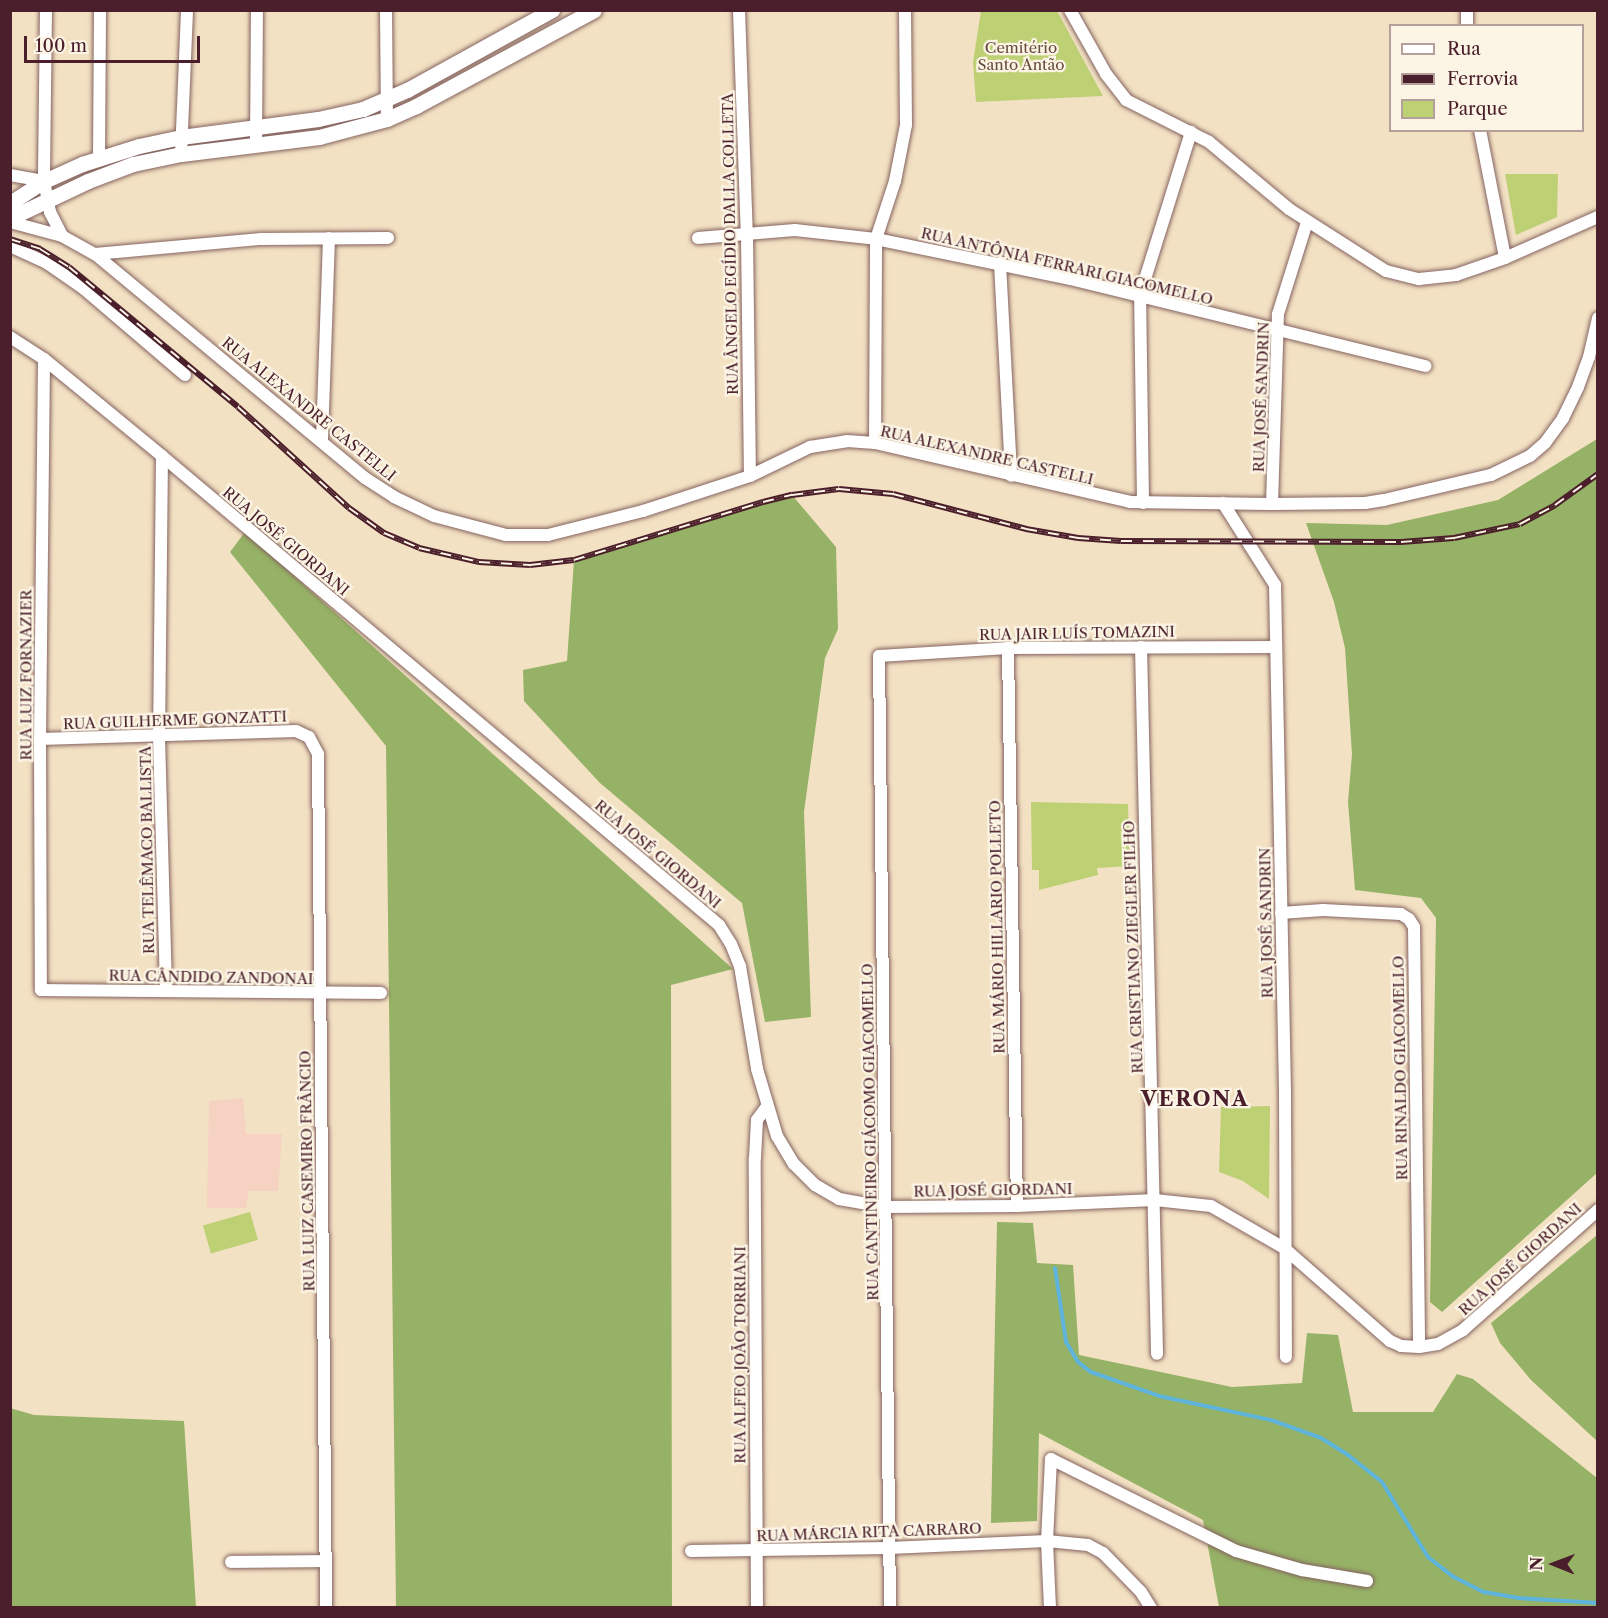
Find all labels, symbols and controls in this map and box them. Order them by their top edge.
scale bar [27,24,202,62]
legend [1389,24,1584,132]
text: 100 m [35,35,87,57]
park label: Cemitério Santo Antão [977,38,1065,73]
text: Rua [1447,38,1481,60]
text: Ferrovia [1447,68,1518,90]
street label: RUA ÂNGELO EGÍDIO DALLA COLLETA [718,92,742,396]
text: Parque [1447,98,1508,120]
street label: RUA ANTÔNIA FERRARI GIACOMELLO [918,223,1216,309]
street label: RUA JOSÉ SANDRIN [1249,321,1273,473]
street label: RUA ALEXANDRE CASTELLI [218,333,400,485]
street label: RUA ALEXANDRE CASTELLI [878,422,1096,488]
street label: RUA JOSÉ GIORDANI [219,483,353,599]
street label: RUA LUIZ FORNAZIER [17,589,35,761]
street label: RUA JAIR LUÍS TOMAZINI [978,622,1176,644]
street label: RUA GUILHERME GONZATTI [62,707,288,733]
street label: RUA TELÊMACO BALLISTA [136,745,158,955]
street label: RUA JOSÉ GIORDANI [591,796,725,912]
street label: RUA MÁRIO HILLARIO POLLETO [986,800,1008,1054]
street label: RUA CRISTIANO ZIEGLER FILHO [1120,819,1146,1075]
street label: RUA JOSÉ SANDRIN [1256,847,1276,999]
street label: RUA RINALDO GIACOMELLO [1389,955,1411,1181]
street label: RUA CANTINEIRO GIÁCOMO GIACOMELLO [858,963,882,1301]
street label: RUA CÂNDIDO ZANDONAI [108,966,314,988]
street label: RUA LUIZ CASEMIRO FRÂNCIO [296,1050,318,1292]
district label: VERONA [1141,1086,1249,1112]
street label: RUA JOSÉ GIORDANI [913,1180,1073,1200]
street label: RUA JOSÉ GIORDANI [1455,1199,1585,1319]
street label: RUA ALFEO JOÃO TORRIANI [731,1245,749,1465]
street label: RUA MÁRCIA RITA CARRARO [755,1519,983,1545]
north arrow [1524,1534,1584,1594]
text: N [1526,1557,1546,1571]

